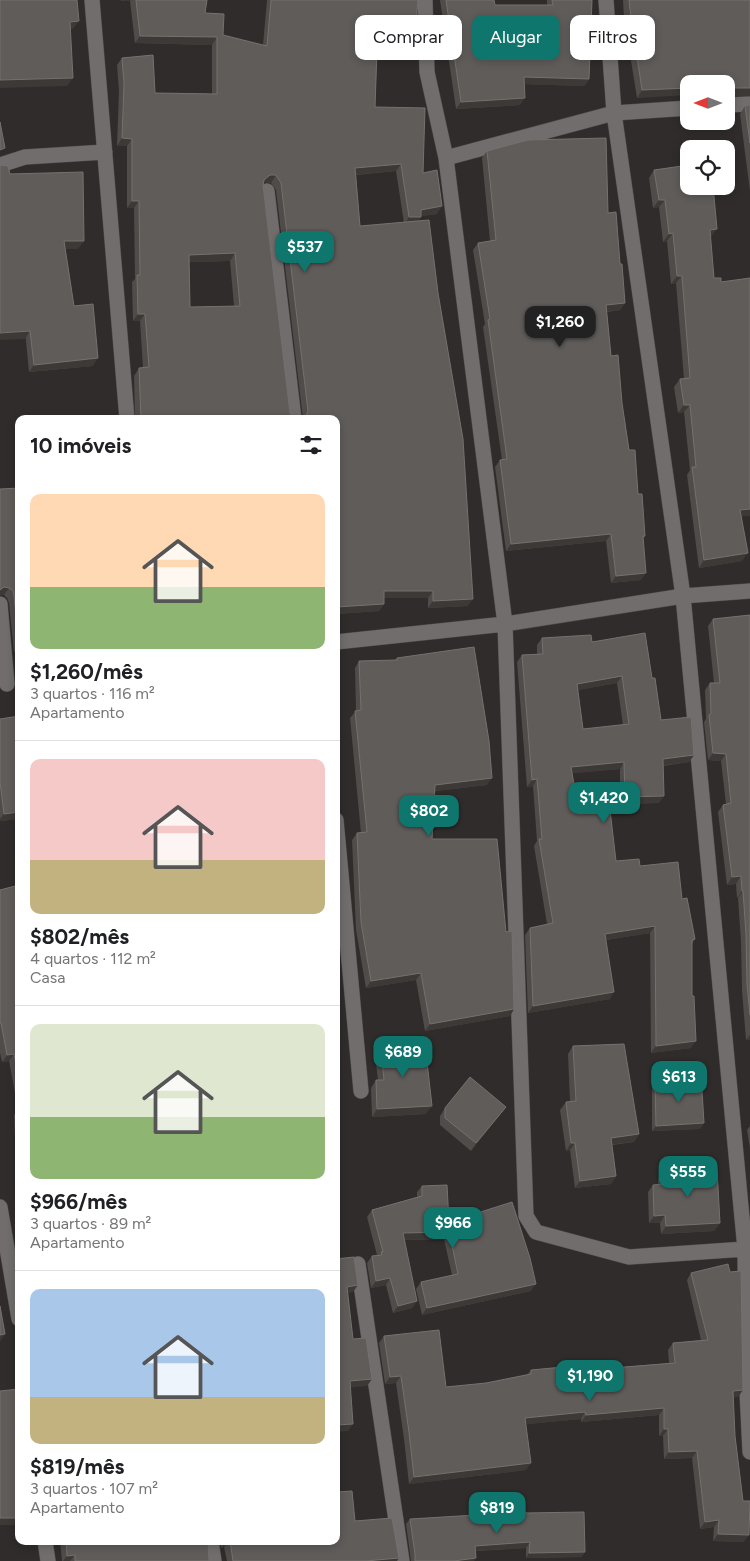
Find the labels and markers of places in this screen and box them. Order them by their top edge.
pin: $537 [275,230,335,273]
pin: $1,260 [519,306,601,348]
pin: $1,420 [563,782,645,824]
pin: $802 [399,794,459,837]
pin: $689 [373,1036,433,1078]
pin: $613 [649,1060,709,1103]
pin: $555 [658,1156,718,1198]
pin: $966 [423,1206,483,1249]
pin: $1,190 [549,1360,631,1402]
pin: $819 [467,1492,527,1534]

